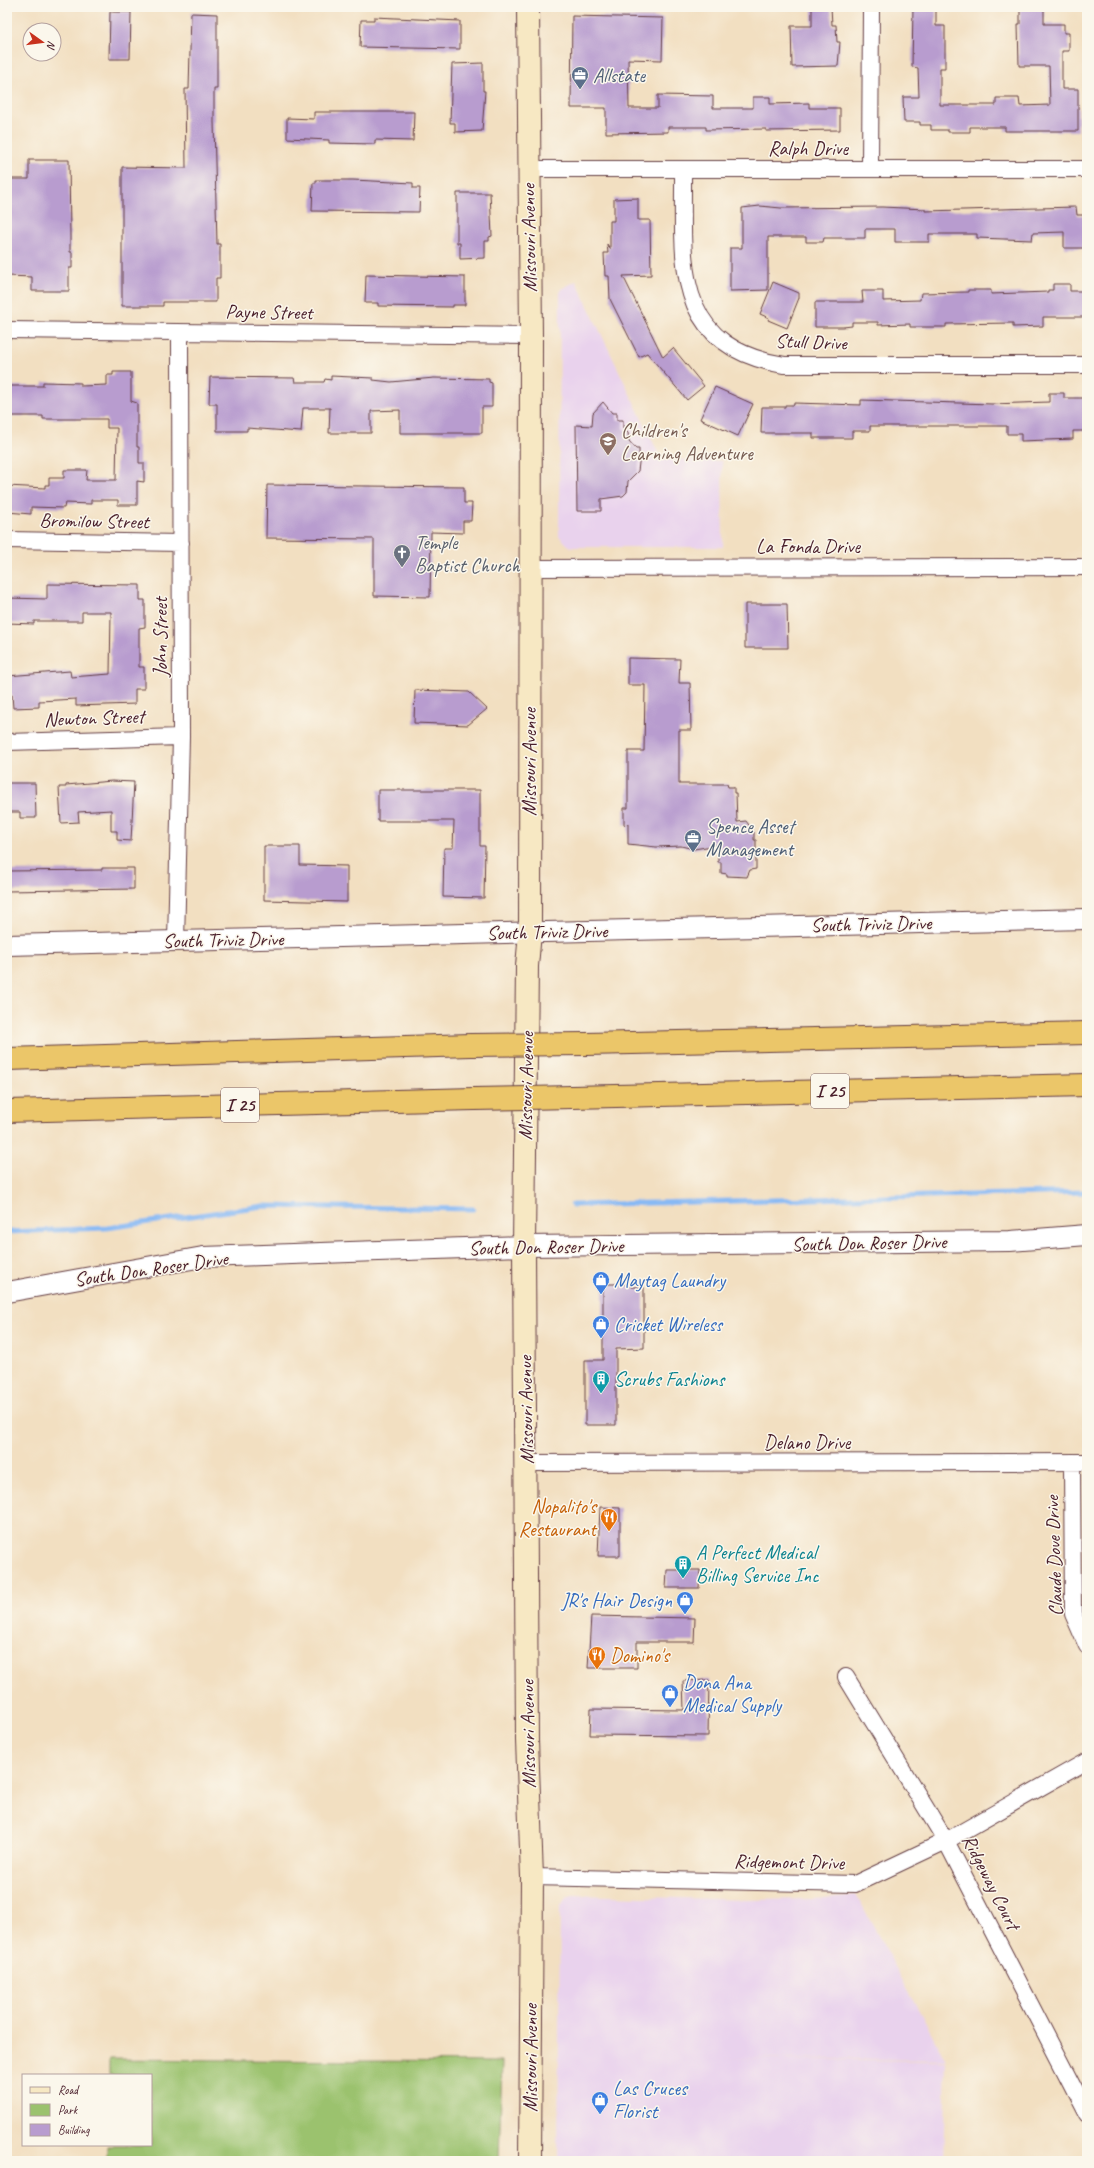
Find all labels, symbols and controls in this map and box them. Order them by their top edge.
north arrow [22,22,62,62]
text: N [44,39,59,52]
place label: Allstate [593,63,647,88]
office icon: Allstate [570,65,590,90]
street label: Ralph Drive [768,136,849,161]
street label: Missouri Avenue [516,182,542,292]
street label: Payne Street [225,299,315,325]
street label: Stull Drive [775,328,849,356]
place label: Children's Learning Adventure [621,418,754,466]
school or university icon: Children's Learning Adventure [598,431,618,456]
street label: Bromilow Street [39,508,151,534]
place label: Temple Baptist Church [415,530,521,578]
street label: La Fonda Drive [756,534,861,559]
church icon: Temple Baptist Church [392,543,412,568]
street label: John Street [148,595,173,678]
street label: Newton Street [44,704,148,732]
street label: Missouri Avenue [517,706,542,816]
place label: Spence Asset Management [706,814,798,862]
office icon: Spence Asset Management [683,828,703,853]
street label: South Triviz Drive [811,910,933,938]
street label: South Triviz Drive [487,918,609,946]
street label: South Triviz Drive [163,926,285,954]
street label: Missouri Avenue [513,1030,539,1140]
road number: I 25 [811,1074,849,1108]
road number: I 25 [221,1088,259,1122]
street label: South Don Roser Drive [791,1229,948,1257]
street label: South Don Roser Drive [468,1233,625,1261]
street label: South Don Roser Drive [73,1246,231,1292]
place label: Maytag Laundry [614,1268,727,1293]
shop icon: Maytag Laundry [591,1270,611,1295]
place label: Cricket Wireless [614,1312,724,1337]
shop icon: Cricket Wireless [591,1314,611,1339]
street label: Missouri Avenue [513,1354,539,1464]
place label: Scrubs Fashions [614,1367,727,1392]
building icon: Scrubs Fashions [591,1369,611,1394]
street label: Delano Drive [764,1430,852,1455]
place label: Nopalito's Restaurant [519,1494,598,1542]
street label: Claude Dove Drive [1039,1494,1069,1617]
restaurant icon: Nopalito's Restaurant [599,1507,619,1532]
place label: A Perfect Medical Billing Service Inc [696,1540,820,1588]
building icon: A Perfect Medical Billing Service Inc [673,1554,693,1579]
place label: JR's Hair Design [560,1588,673,1613]
shop icon: JR's Hair Design [675,1590,695,1615]
place label: Domino's [610,1643,671,1668]
restaurant icon: Domino's [587,1645,607,1670]
place label: Dona Ana Medical Supply [683,1670,783,1718]
street label: Missouri Avenue [515,1678,541,1788]
shop icon: Dona Ana Medical Supply [660,1683,680,1708]
street label: Ridgeway Court [956,1830,1027,1937]
street label: Ridgemont Drive [734,1849,846,1875]
street label: Missouri Avenue [518,2002,543,2112]
legend [22,2074,152,2146]
place label: Las Cruces Florist [613,2076,689,2124]
text: Road [58,2082,80,2098]
shop icon: Las Cruces Florist [590,2090,610,2115]
text: Park [58,2102,79,2118]
text: Building [58,2122,90,2138]

